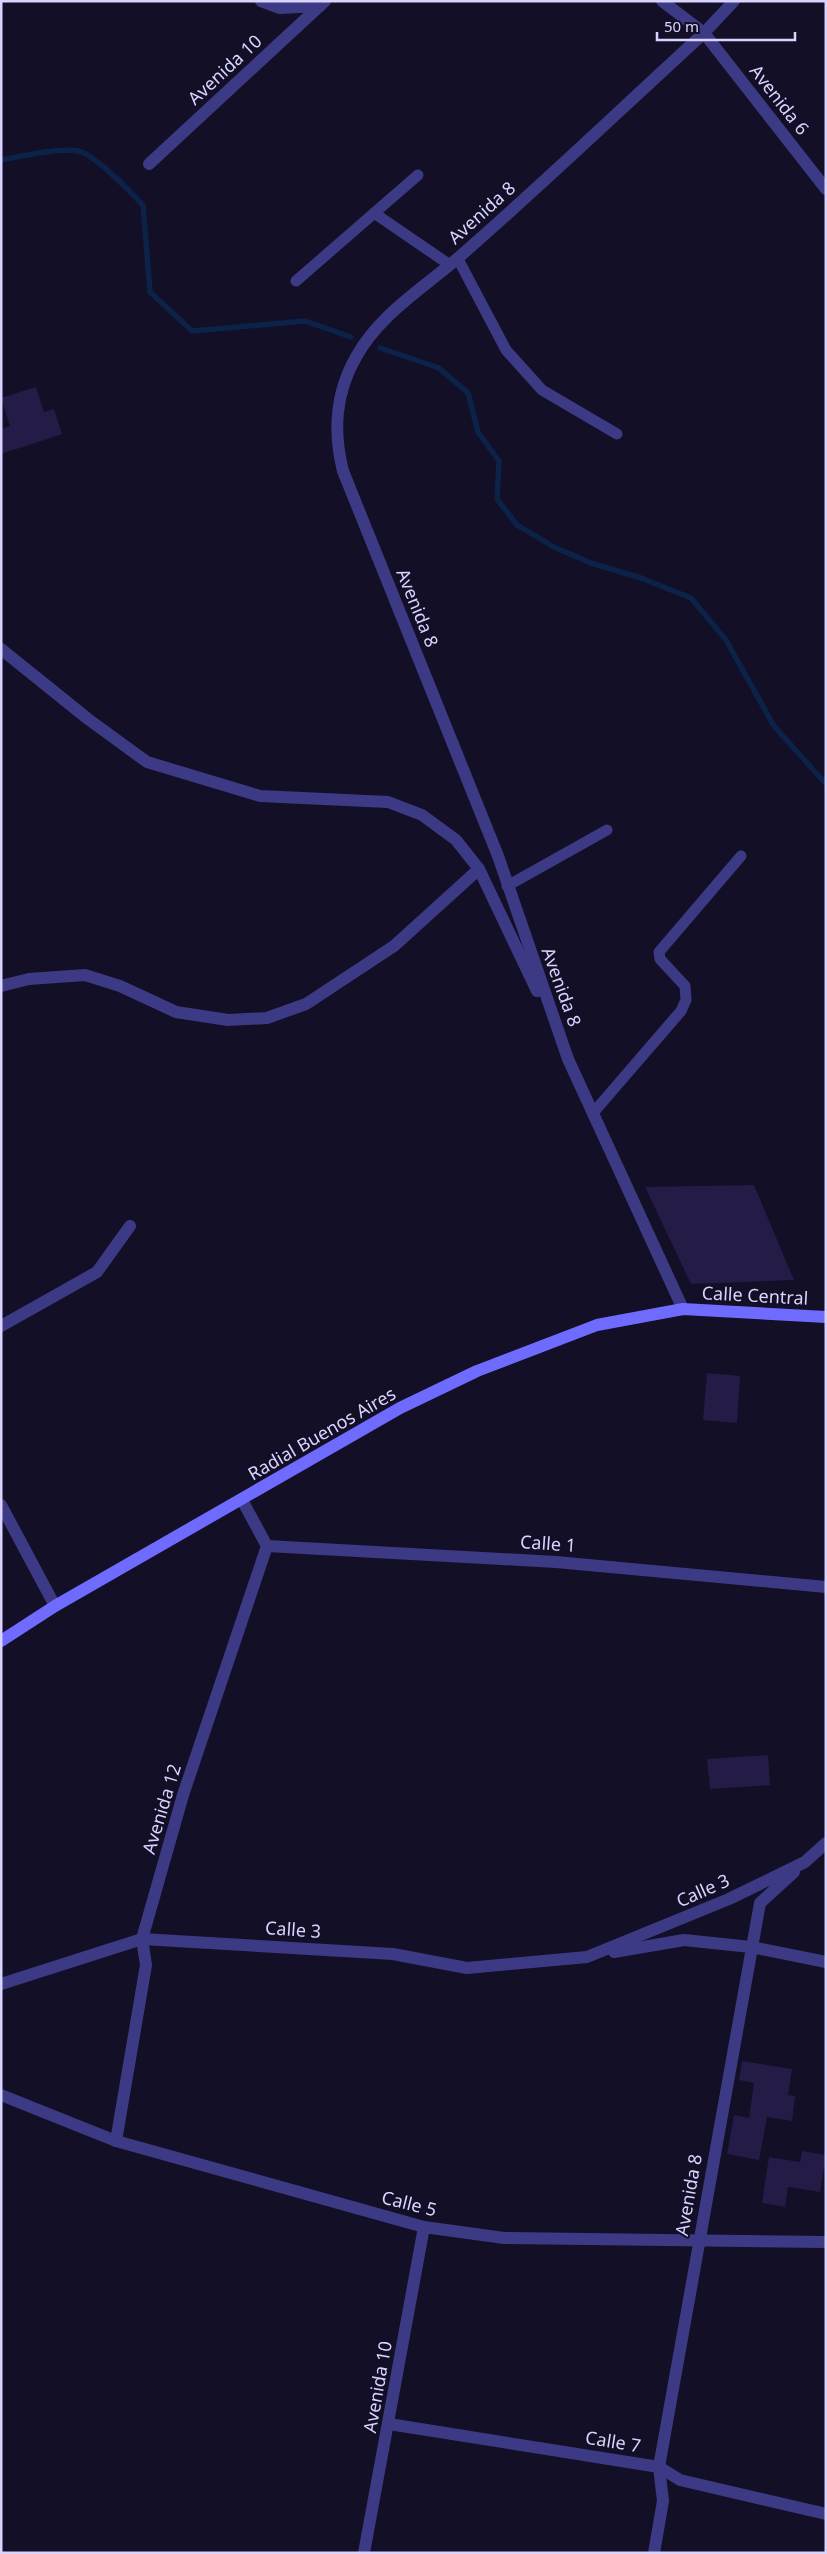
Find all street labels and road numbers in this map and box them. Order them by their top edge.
street label: Avenida 10 [182,29,267,110]
street label: Avenida 6 [745,59,815,139]
street label: Avenida 8 [443,176,520,249]
street label: Avenida 8 [391,565,445,650]
street label: Avenida 8 [537,944,587,1030]
street label: Calle Central [701,1280,809,1310]
street label: Radial Buenos Aires [243,1381,400,1485]
street label: Calle 1 [519,1529,577,1557]
street label: Avenida 12 [136,1761,186,1857]
street label: Calle 3 [672,1868,733,1912]
street label: Calle 3 [264,1915,322,1943]
street label: Avenida 8 [669,2152,707,2238]
street label: Calle 5 [379,2185,439,2221]
street label: Avenida 10 [357,2339,397,2435]
street label: Calle 7 [584,2425,643,2457]

